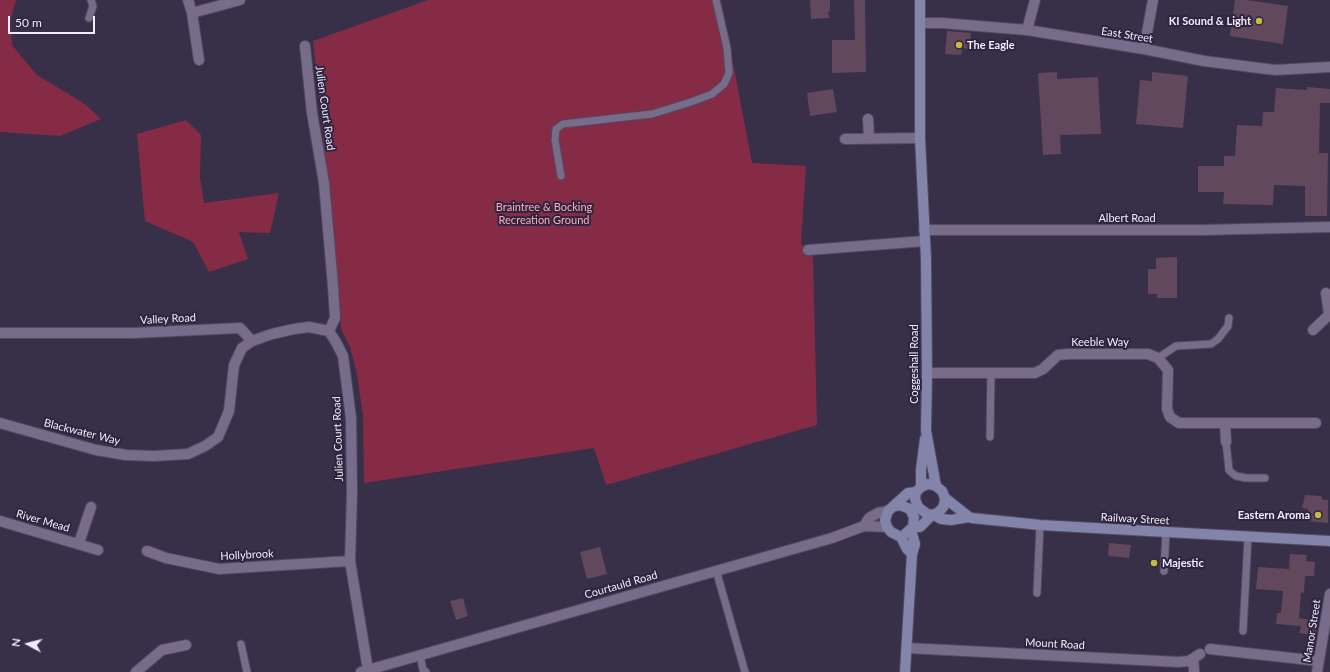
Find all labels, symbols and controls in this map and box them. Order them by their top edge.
scale bar [10,8,97,34]
place label: KI Sound & Light [1169,14,1251,28]
text: 50 m [15,15,42,30]
marker: KI Sound & Light [1254,16,1264,26]
street label: East Street [1100,24,1154,46]
place label: The Eagle [967,38,1015,52]
marker: The Eagle [954,40,964,50]
street label: Julien Court Road [313,65,337,151]
park label: Braintree & Bocking Recreation Ground [496,200,592,226]
street label: Albert Road [1098,211,1156,225]
street label: Valley Road [140,311,196,327]
street label: Coggeshall Road [907,324,921,404]
street label: Keeble Way [1071,335,1129,349]
street label: Julien Court Road [330,396,346,482]
street label: Blackwater Way [42,416,122,448]
street label: River Mead [15,507,71,535]
place label: Eastern Aroma [1238,508,1310,522]
marker: Eastern Aroma [1313,510,1323,520]
street label: Railway Street [1100,511,1170,527]
street label: Hollybrook [220,547,274,563]
place label: Majestic [1162,556,1204,570]
marker: Majestic [1149,558,1159,568]
street label: Courtauld Road [583,568,659,602]
street label: Manor Street [1301,599,1323,663]
north arrow [8,624,48,664]
street label: Mount Road [1025,636,1085,652]
text: N [9,637,23,647]

